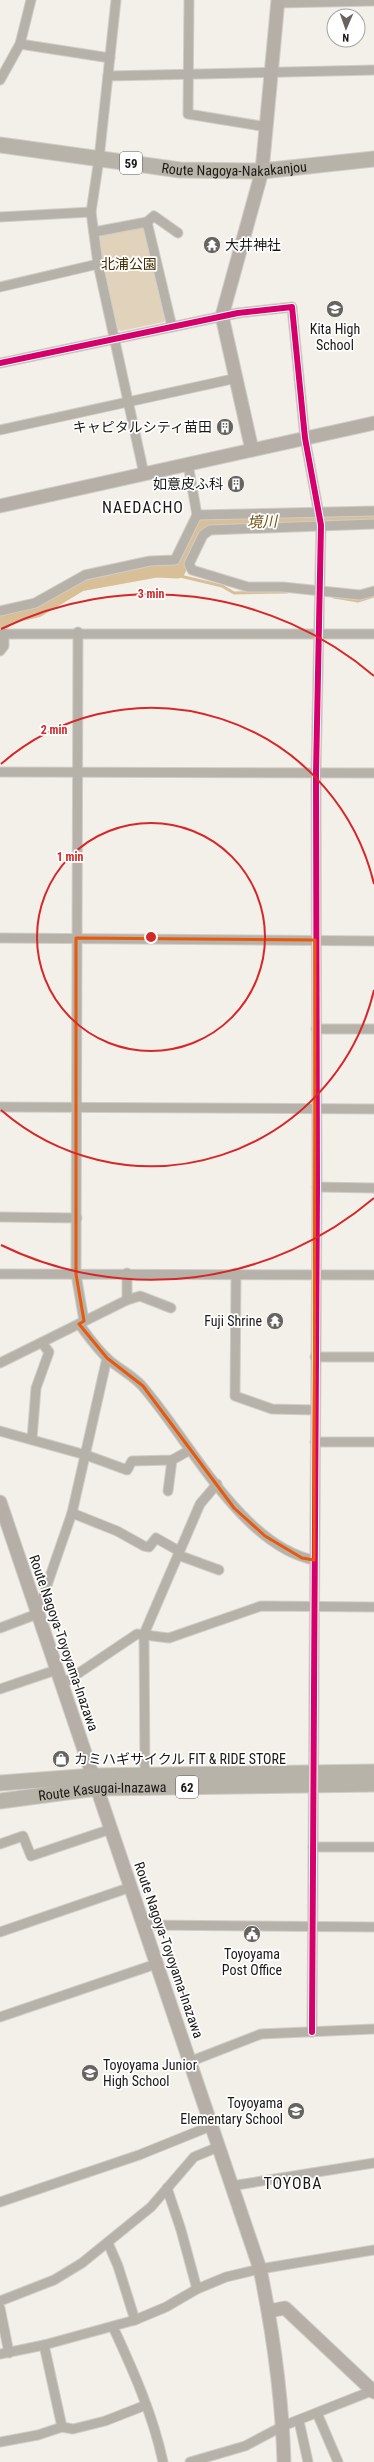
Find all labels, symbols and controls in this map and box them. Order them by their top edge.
north arrow [326,8,366,48]
text: N [342,31,349,44]
road number: 59 [120,152,142,174]
street label: Route Nagoya-Nakakanjou [161,158,308,179]
temple icon: 大井神社 [202,235,222,255]
place label: 大井神社 [225,237,281,253]
park label: 北浦公園 [101,256,157,272]
school or university icon: Kita High School [325,299,345,319]
place label: Kita High School [310,321,360,353]
building icon: キャピタルシティ苗田 [215,417,235,437]
place label: キャピタルシティ苗田 [73,419,212,435]
building icon: 如意皮ふ科 [226,474,246,494]
place label: 如意皮ふ科 [153,476,223,492]
district label: NAEDACHO [102,498,184,517]
water label: 境川 [247,512,279,532]
text: 3 min [138,587,164,601]
text: 2 min [41,723,67,737]
text: 1 min [57,850,83,864]
centre of rings [144,930,158,944]
temple icon: Fuji Shrine [265,1311,285,1331]
place label: Fuji Shrine [204,1313,262,1329]
street label: Route Nagoya-Toyoyama-Inazawa [26,1553,102,1733]
shop icon: カミハギサイクル FIT & RIDE STORE [51,1749,71,1769]
place label: カミハギサイクル FIT & RIDE STORE [74,1751,286,1767]
road number: 62 [176,1776,198,1798]
street label: Route Kasugai-Inazawa [37,1779,167,1804]
street label: Route Nagoya-Toyoyama-Inazawa [131,1860,207,2040]
public building icon: Toyoyama Post Office [242,1924,262,1944]
place label: Toyoyama Post Office [222,1946,283,1978]
place label: Toyoyama Junior High School [103,2057,197,2089]
school or university icon: Toyoyama Junior High School [80,2063,100,2083]
place label: Toyoyama Elementary School [180,2095,283,2127]
school or university icon: Toyoyama Elementary School [286,2101,306,2121]
district label: TOYOBA [263,2174,323,2193]

